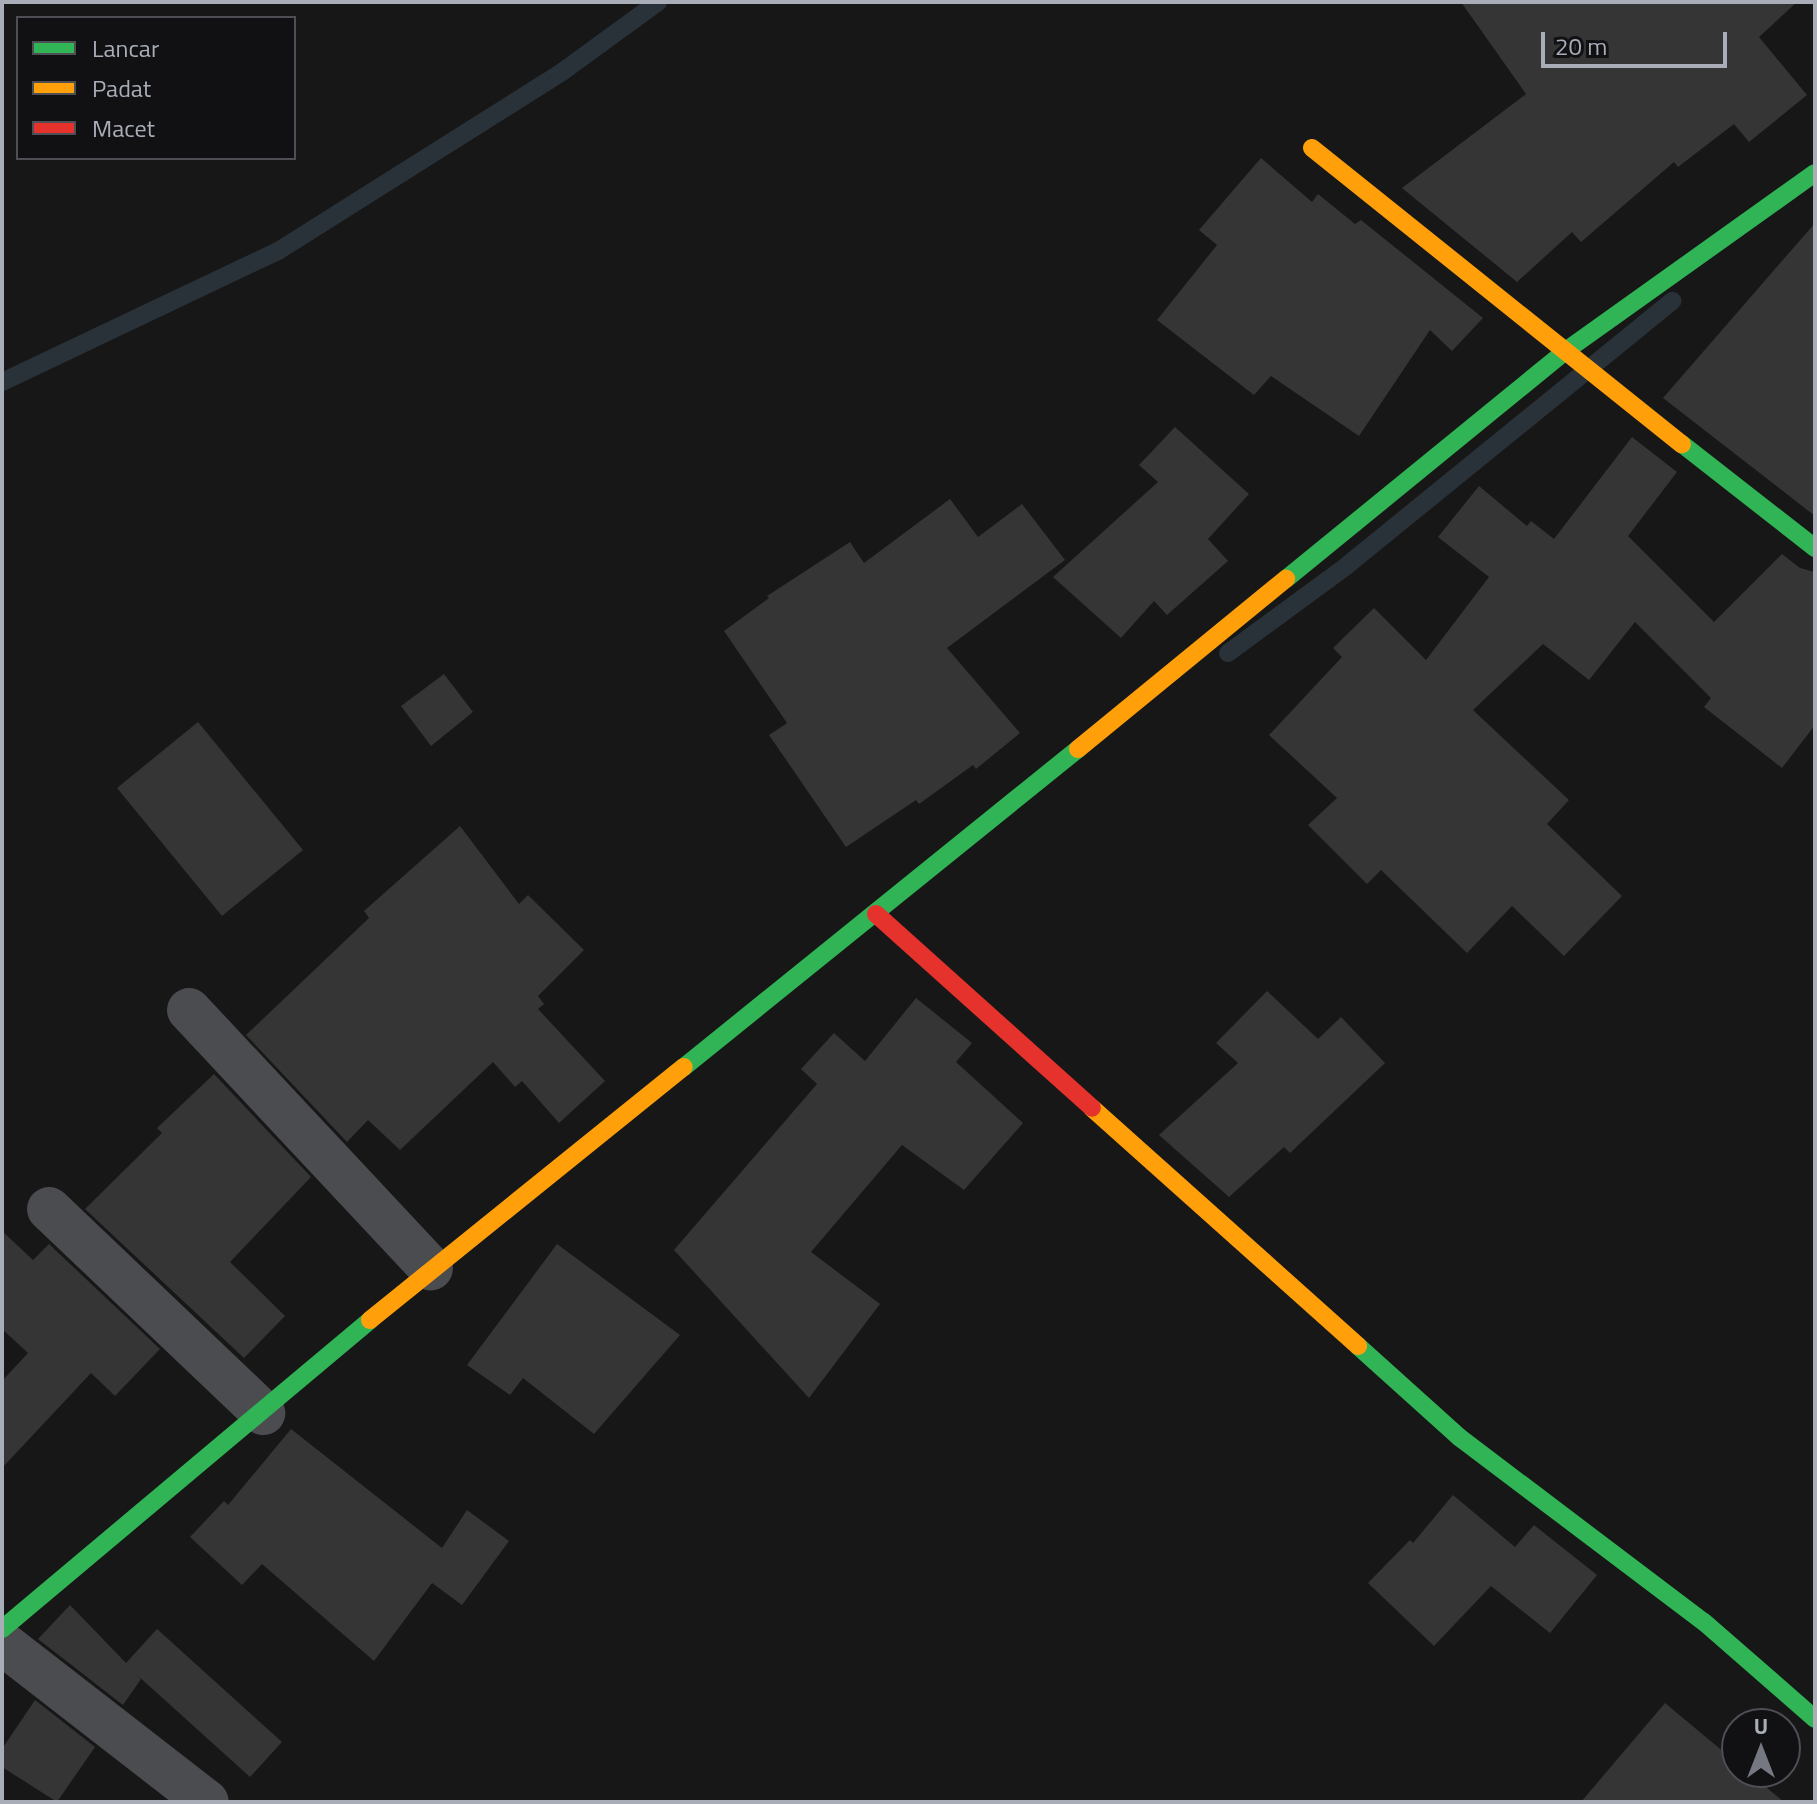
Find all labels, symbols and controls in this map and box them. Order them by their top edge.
legend [16,16,296,160]
scale bar [1545,16,1731,66]
text: 20 m [1555,28,1607,64]
text: Lancar [92,30,159,66]
text: Padat [92,70,151,106]
text: Macet [92,110,155,146]
north arrow [1721,1708,1801,1788]
text: U [1754,1709,1768,1743]

